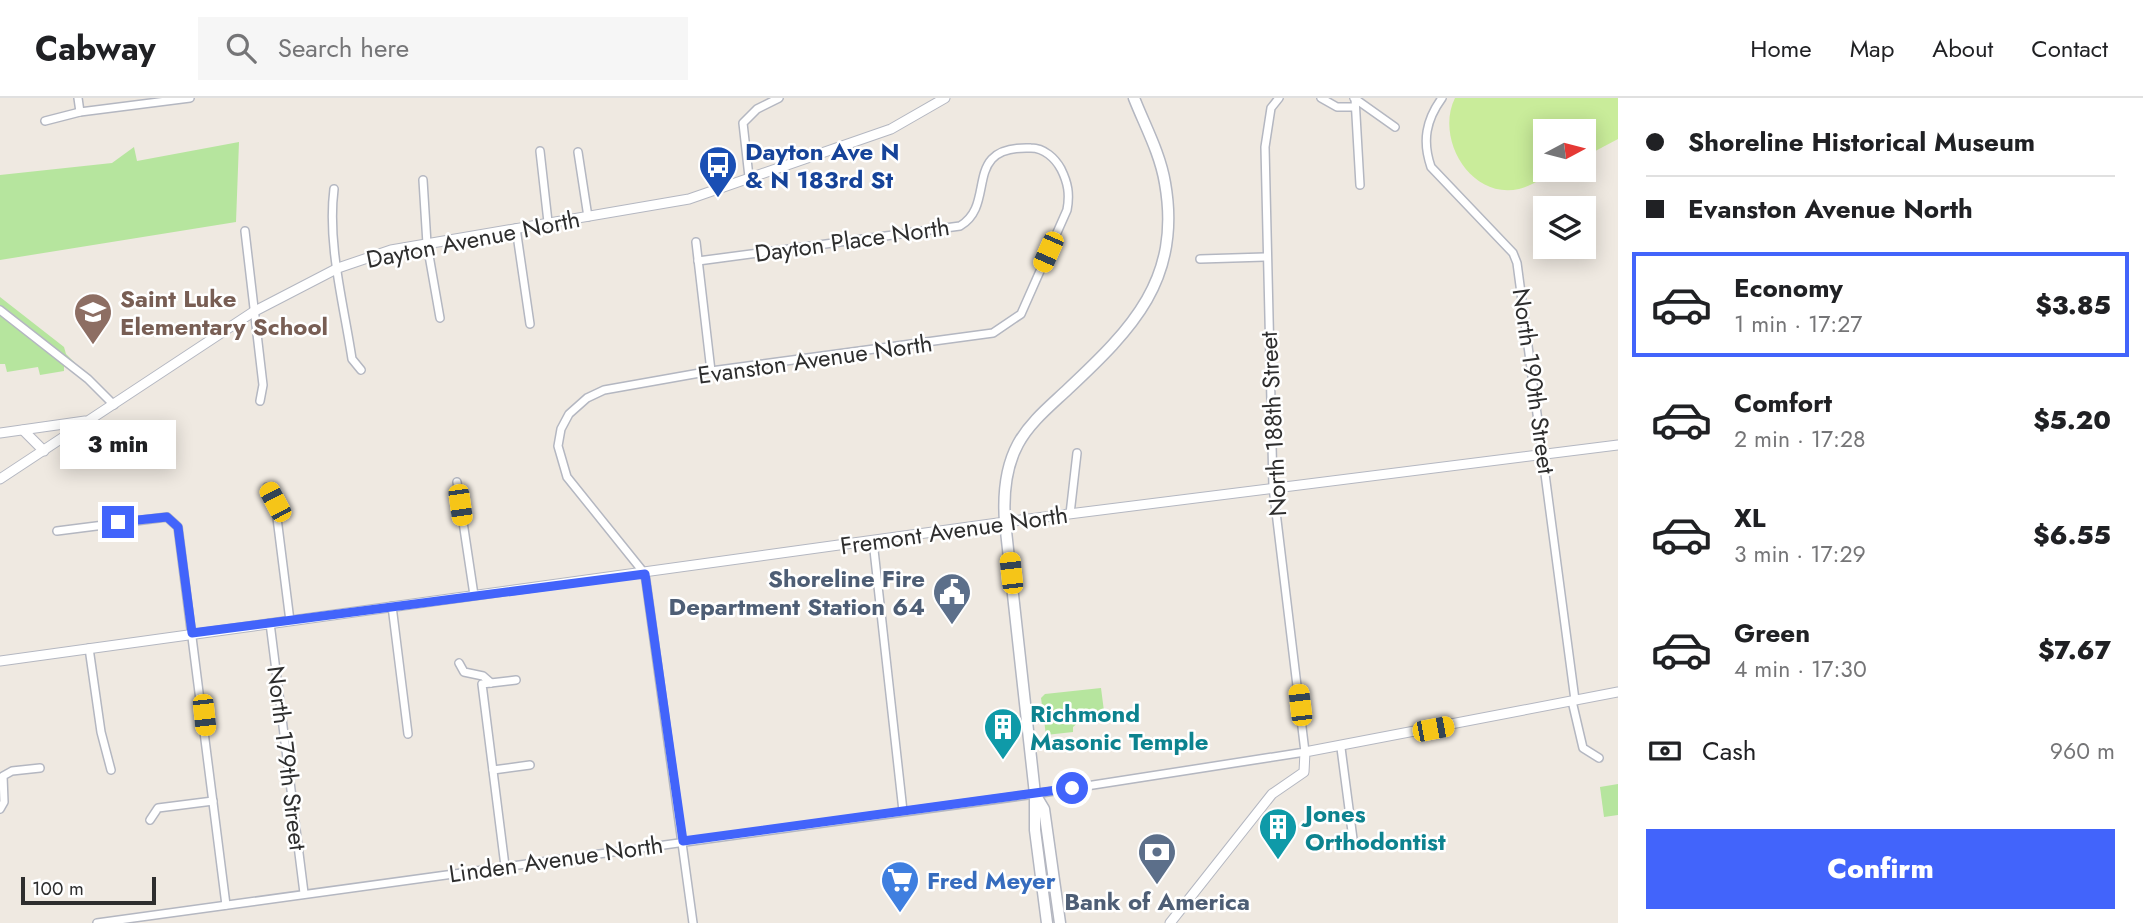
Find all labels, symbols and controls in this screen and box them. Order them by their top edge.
search box [198,17,688,80]
text: Cabway [35,25,156,72]
icon: search [222,29,260,67]
text: Search here [278,29,409,67]
text: Home [1750,31,1812,66]
text: Map [1850,31,1894,66]
text: About [1932,31,1993,66]
text: Contact [2031,31,2108,66]
north arrow [1533,119,1596,182]
map controls [1533,119,1596,259]
text: Shoreline Historical Museum [1688,123,2035,161]
place label: Dayton Ave N & N 183rd St [745,134,899,197]
bus stop icon: Dayton Ave N & N 183rd St [697,144,739,199]
text: Evanston Avenue North [1688,190,1973,228]
button: layers [1533,196,1596,259]
street label: Dayton Avenue North [363,201,583,277]
street label: Dayton Place North [752,209,952,271]
car [1030,229,1067,275]
text: Economy [1734,269,1843,307]
icon: car [1650,273,1713,336]
place label: Saint Luke Elementary School [120,281,328,344]
street label: North 190th Street [1504,286,1564,476]
text: $3.85 [2035,286,2111,324]
school or university icon: Saint Luke Elementary School [72,291,114,346]
text: 1 min · 17:27 [1734,307,1862,341]
street label: Evanston Avenue North [695,325,935,393]
street label: North 188th Street [1251,330,1295,517]
text: Comfort [1734,384,1832,422]
icon: car [1650,388,1713,451]
text: $5.20 [2033,401,2111,439]
callout: 3 min [60,420,176,470]
text: 2 min · 17:28 [1734,422,1866,456]
text: 3 min [88,427,148,461]
car [256,479,295,525]
car [447,483,474,527]
street label: Fremont Avenue North [838,497,1070,563]
text: XL [1734,499,1766,537]
icon: car [1650,503,1713,566]
route end [102,506,134,538]
text: $6.55 [2033,516,2111,554]
text: 3 min · 17:29 [1734,537,1866,571]
car [999,551,1024,595]
place label: Shoreline Fire Department Station 64 [669,561,925,624]
public building icon: Shoreline Fire Department Station 64 [931,571,973,626]
text: Green [1734,614,1810,652]
icon: car [1650,618,1713,681]
text: $7.67 [2038,631,2111,669]
text: 4 min · 17:30 [1734,652,1867,686]
street label: North 179th Street [258,664,316,852]
car [1288,683,1313,727]
car [192,693,217,737]
place label: Richmond Masonic Temple [1030,696,1208,759]
building icon: Richmond Masonic Temple [982,706,1024,761]
car [1411,715,1456,743]
icon: cash [1646,732,1684,770]
text: Cash [1702,732,1756,770]
text: 960 m [2050,734,2115,768]
route start [1056,772,1088,804]
place label: Jones Orthodontist [1301,796,1446,859]
building icon: Jones Orthodontist [1257,806,1299,861]
street label: Linden Avenue North [447,827,665,891]
button: Confirm [1646,829,2115,909]
bank icon: Bank of America [1136,831,1178,886]
supermarket icon: Fred Meyer [879,859,921,914]
place label: Fred Meyer [927,863,1056,898]
scale bar [21,874,156,906]
text: 100 m [32,875,84,902]
place label: Bank of America [1064,884,1250,919]

